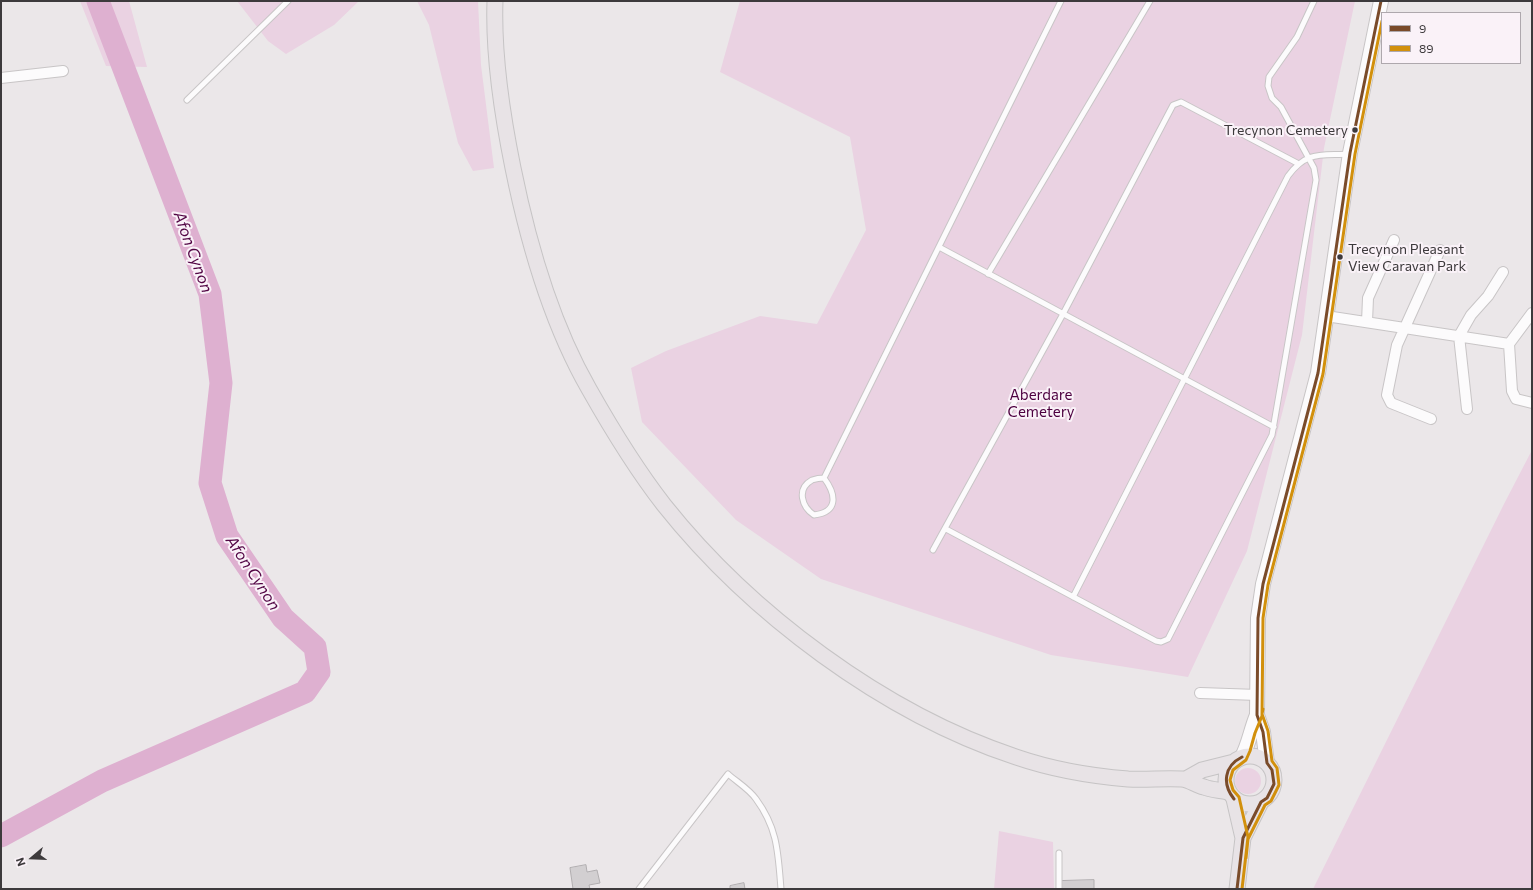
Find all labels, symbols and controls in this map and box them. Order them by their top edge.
legend [1381,12,1521,64]
text: 9 [1419,21,1426,35]
text: 89 [1419,41,1434,55]
place label: Trecynon Cemetery [1224,122,1348,138]
marker: Trecynon Cemetery [1350,125,1360,135]
water label: Afon Cynon [169,209,217,295]
place label: Trecynon Pleasant View Caravan Park [1348,241,1466,274]
marker: Trecynon Pleasant View Caravan Park [1335,252,1345,262]
park label: Aberdare Cemetery [1008,386,1074,421]
water label: Afon Cynon [222,532,284,614]
north arrow [12,838,52,878]
text: N [13,856,28,868]

